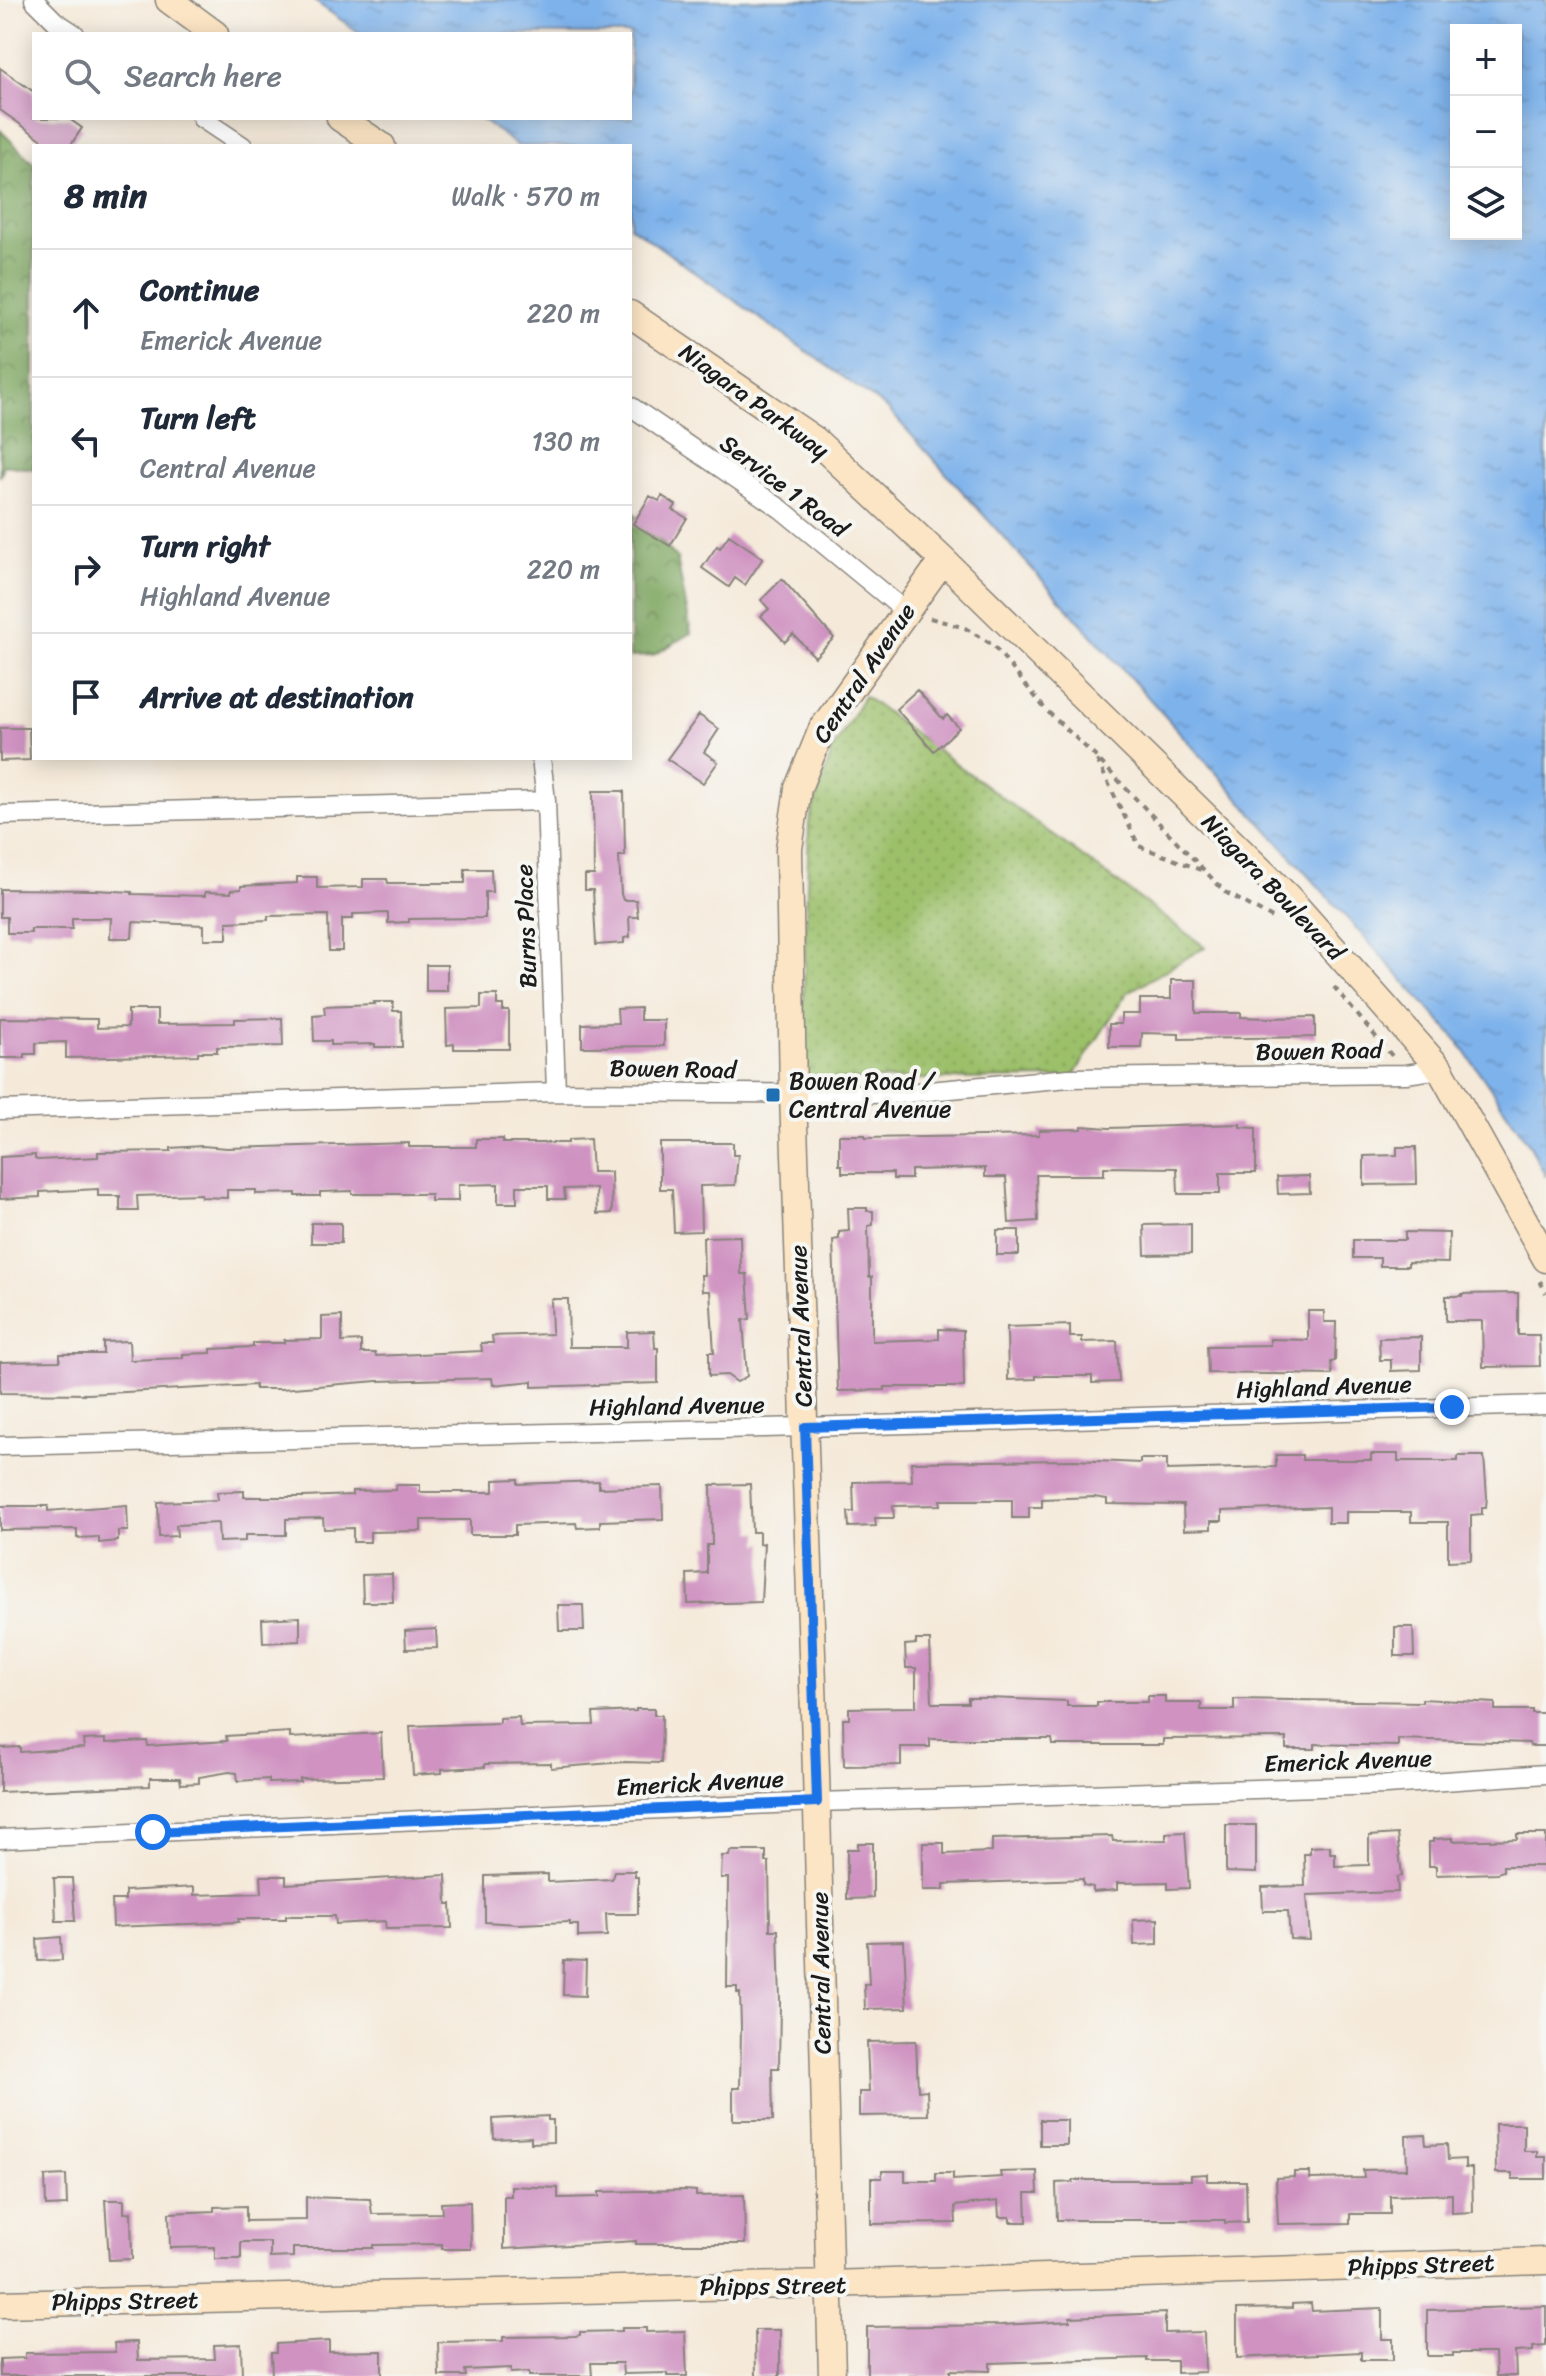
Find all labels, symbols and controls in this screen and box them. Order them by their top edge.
map controls [1450,24,1522,240]
button: + [1450,24,1522,96]
search box [32,32,632,120]
text: Search here [124,49,282,103]
icon: search [60,54,104,98]
button: − [1450,96,1522,168]
text: 8 min [64,166,147,226]
button: layers [1450,168,1522,240]
text: Walk · 570 m [451,173,600,219]
text: Continue [140,263,259,317]
text: 220 m [527,290,600,336]
icon: ahead [64,291,108,335]
text: Emerick Avenue [140,317,322,363]
street label: Niagara Parkway [670,332,839,471]
text: Turn left [140,391,256,445]
text: 130 m [531,418,600,464]
icon: left [64,419,108,463]
street label: Service 1 Road [710,423,860,550]
text: Central Avenue [140,445,316,491]
text: Turn right [140,519,270,573]
text: 220 m [527,546,600,592]
icon: right [64,547,108,591]
text: Highland Avenue [140,573,330,619]
street label: Central Avenue [801,594,927,752]
text: Arrive at destination [140,670,414,724]
icon: arrive [64,675,108,719]
street label: Niagara Boulevard [1191,803,1356,972]
street label: Burns Place [503,863,549,989]
street label: Bowen Road [1255,1029,1384,1073]
street label: Bowen Road [609,1047,738,1091]
place label: Bowen Road / Central Avenue [789,1060,951,1130]
marker: Bowen Road / Central Avenue [764,1086,782,1104]
street label: Central Avenue [777,1244,825,1408]
street label: Highland Avenue [1236,1363,1412,1411]
street label: Highland Avenue [589,1383,765,1429]
route end [1434,1389,1470,1425]
street label: Emerick Avenue [1263,1737,1433,1785]
street label: Emerick Avenue [615,1758,785,1808]
route start [135,1814,171,1850]
street label: Central Avenue [799,1891,843,2055]
street label: Phipps Street [1347,2241,1495,2289]
street label: Phipps Street [699,2264,847,2308]
street label: Phipps Street [51,2279,199,2323]

